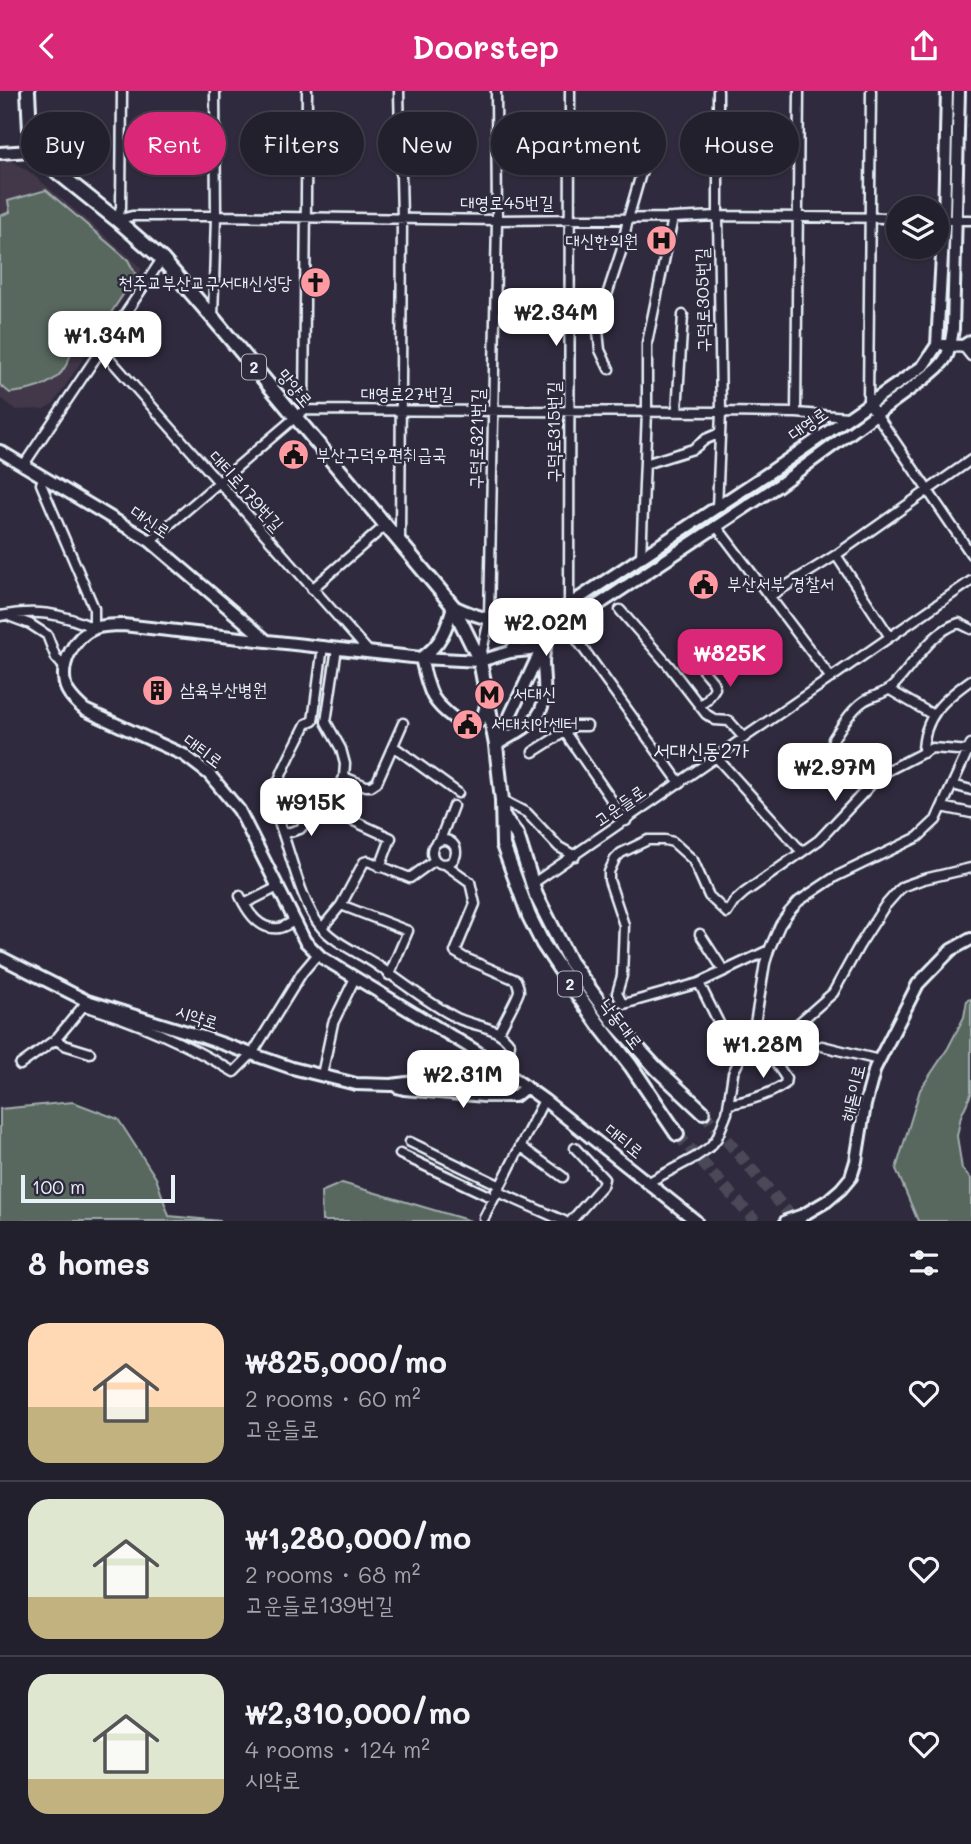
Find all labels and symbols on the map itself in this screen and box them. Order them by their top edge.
street label: 대영로45번길 [460,190,554,214]
hospital icon: 대신한의원 [644,224,678,258]
place label: 대신한의원 [566,228,638,252]
street label: 구덕로305번길 [689,247,715,353]
church icon: 천주교부산교구서대신성당 [298,266,332,300]
place label: 천주교부산교구서대신성당 [118,270,293,294]
pin: ₩2.34M [499,289,613,348]
pin: ₩1.34M [48,311,162,371]
road number: 2 [242,355,266,379]
street label: 망양로 [273,363,319,412]
street label: 대영로27번길 [361,381,454,405]
street label: 구덕로315번길 [541,381,565,483]
street label: 구덕로321번길 [463,388,489,490]
street label: 대영로 [783,401,832,445]
public building icon: 부산구덕우편취급국 [276,438,310,472]
place label: 부산구덕우편취급국 [316,442,446,466]
street label: 대티로179번길 [204,445,290,536]
street label: 대신로 [126,499,175,543]
public building icon: 부산서부 경찰서 [687,567,721,601]
place label: 부산서부 경찰서 [727,571,834,595]
pin: ₩2.02M [489,599,603,658]
pin: ₩825K [681,629,779,689]
building icon: 삼육부산병원 [140,673,174,707]
place label: 삼육부산병원 [180,677,267,701]
metro station icon: 서대신 [473,677,507,711]
place label: 서대신 [513,681,556,705]
public building icon: 서대치안센터 [451,707,485,741]
place label: 서대치안센터 [491,711,578,735]
street label: 대티로 [179,728,228,773]
district label: 서대신동2가 [653,736,749,763]
pin: ₩2.97M [778,743,892,803]
pin: ₩915K [262,779,360,838]
street label: 고운들로 [589,779,650,832]
road number: 2 [558,971,582,997]
street label: 낙동대로 [595,993,649,1054]
street label: 시약로 [173,998,222,1034]
pin: ₩1.28M [706,1021,820,1080]
pin: ₩2.31M [406,1051,520,1110]
street label: 해돋이로 [834,1062,870,1124]
street label: 대티로 [600,1117,649,1163]
scale bar [21,1172,175,1204]

